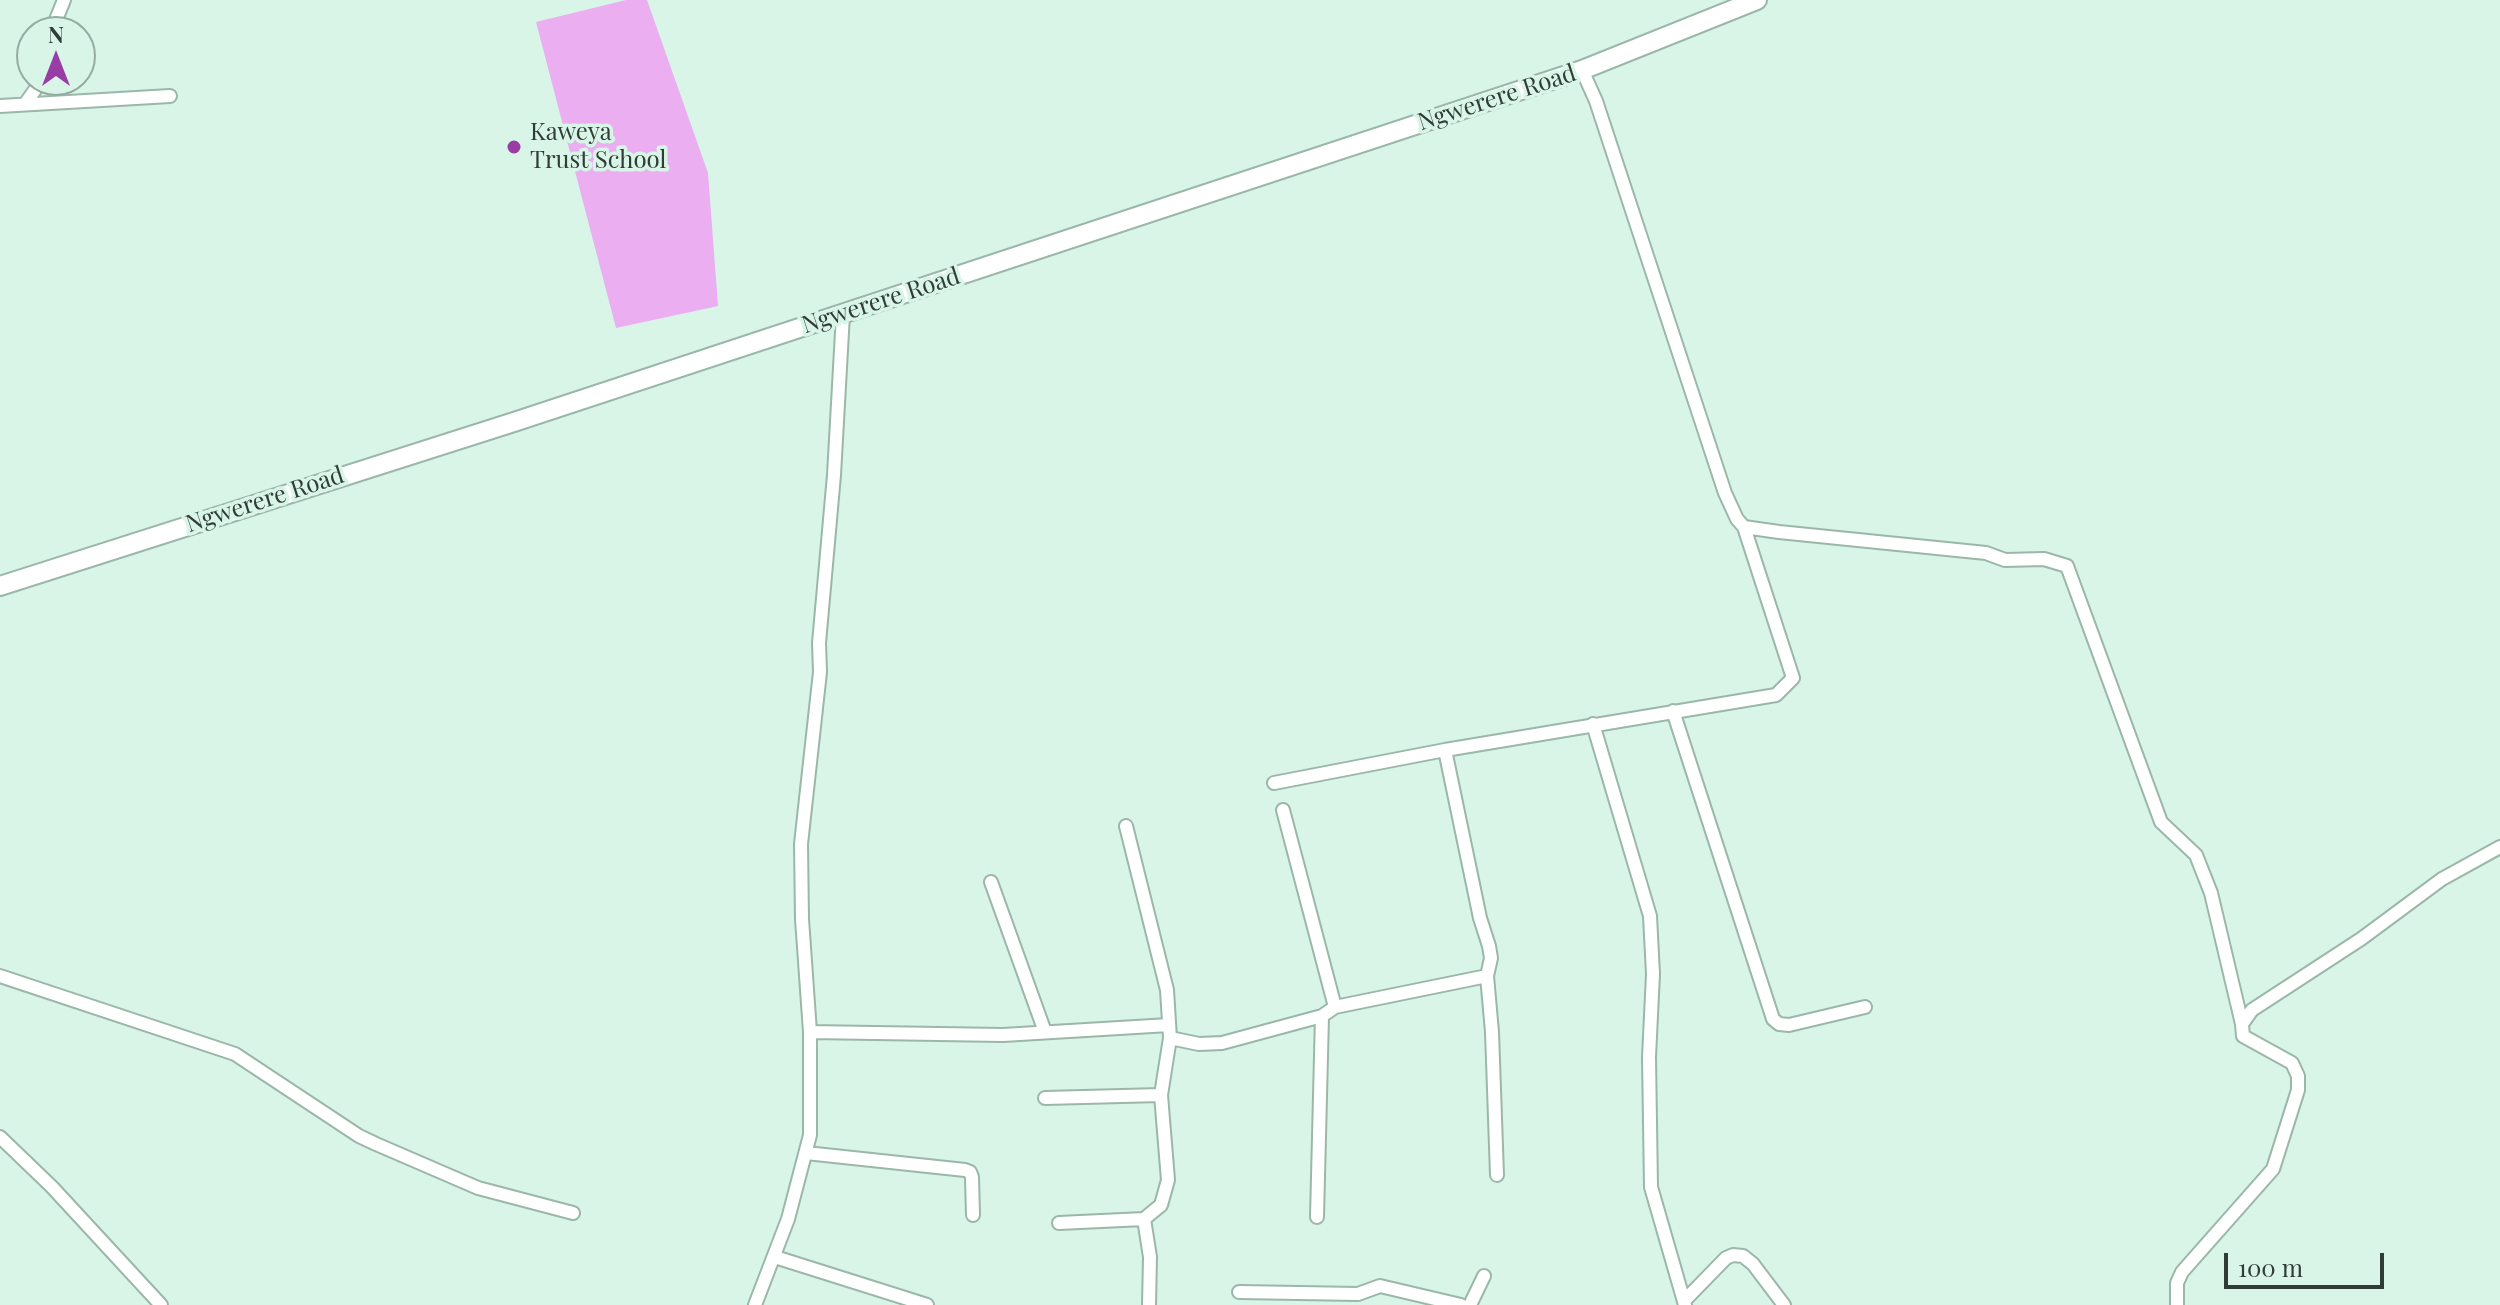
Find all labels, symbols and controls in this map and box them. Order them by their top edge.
north arrow [16,16,96,96]
text: N [48,19,64,49]
street label: Ngwerere Road [1414,59,1580,137]
place label: Kaweya Trust School [530,119,666,175]
marker: Kaweya Trust School [505,138,523,156]
street label: Ngwerere Road [798,262,964,340]
street label: Ngwerere Road [182,461,348,539]
scale bar [2228,1237,2388,1287]
text: 100 m [2238,1251,2303,1283]

